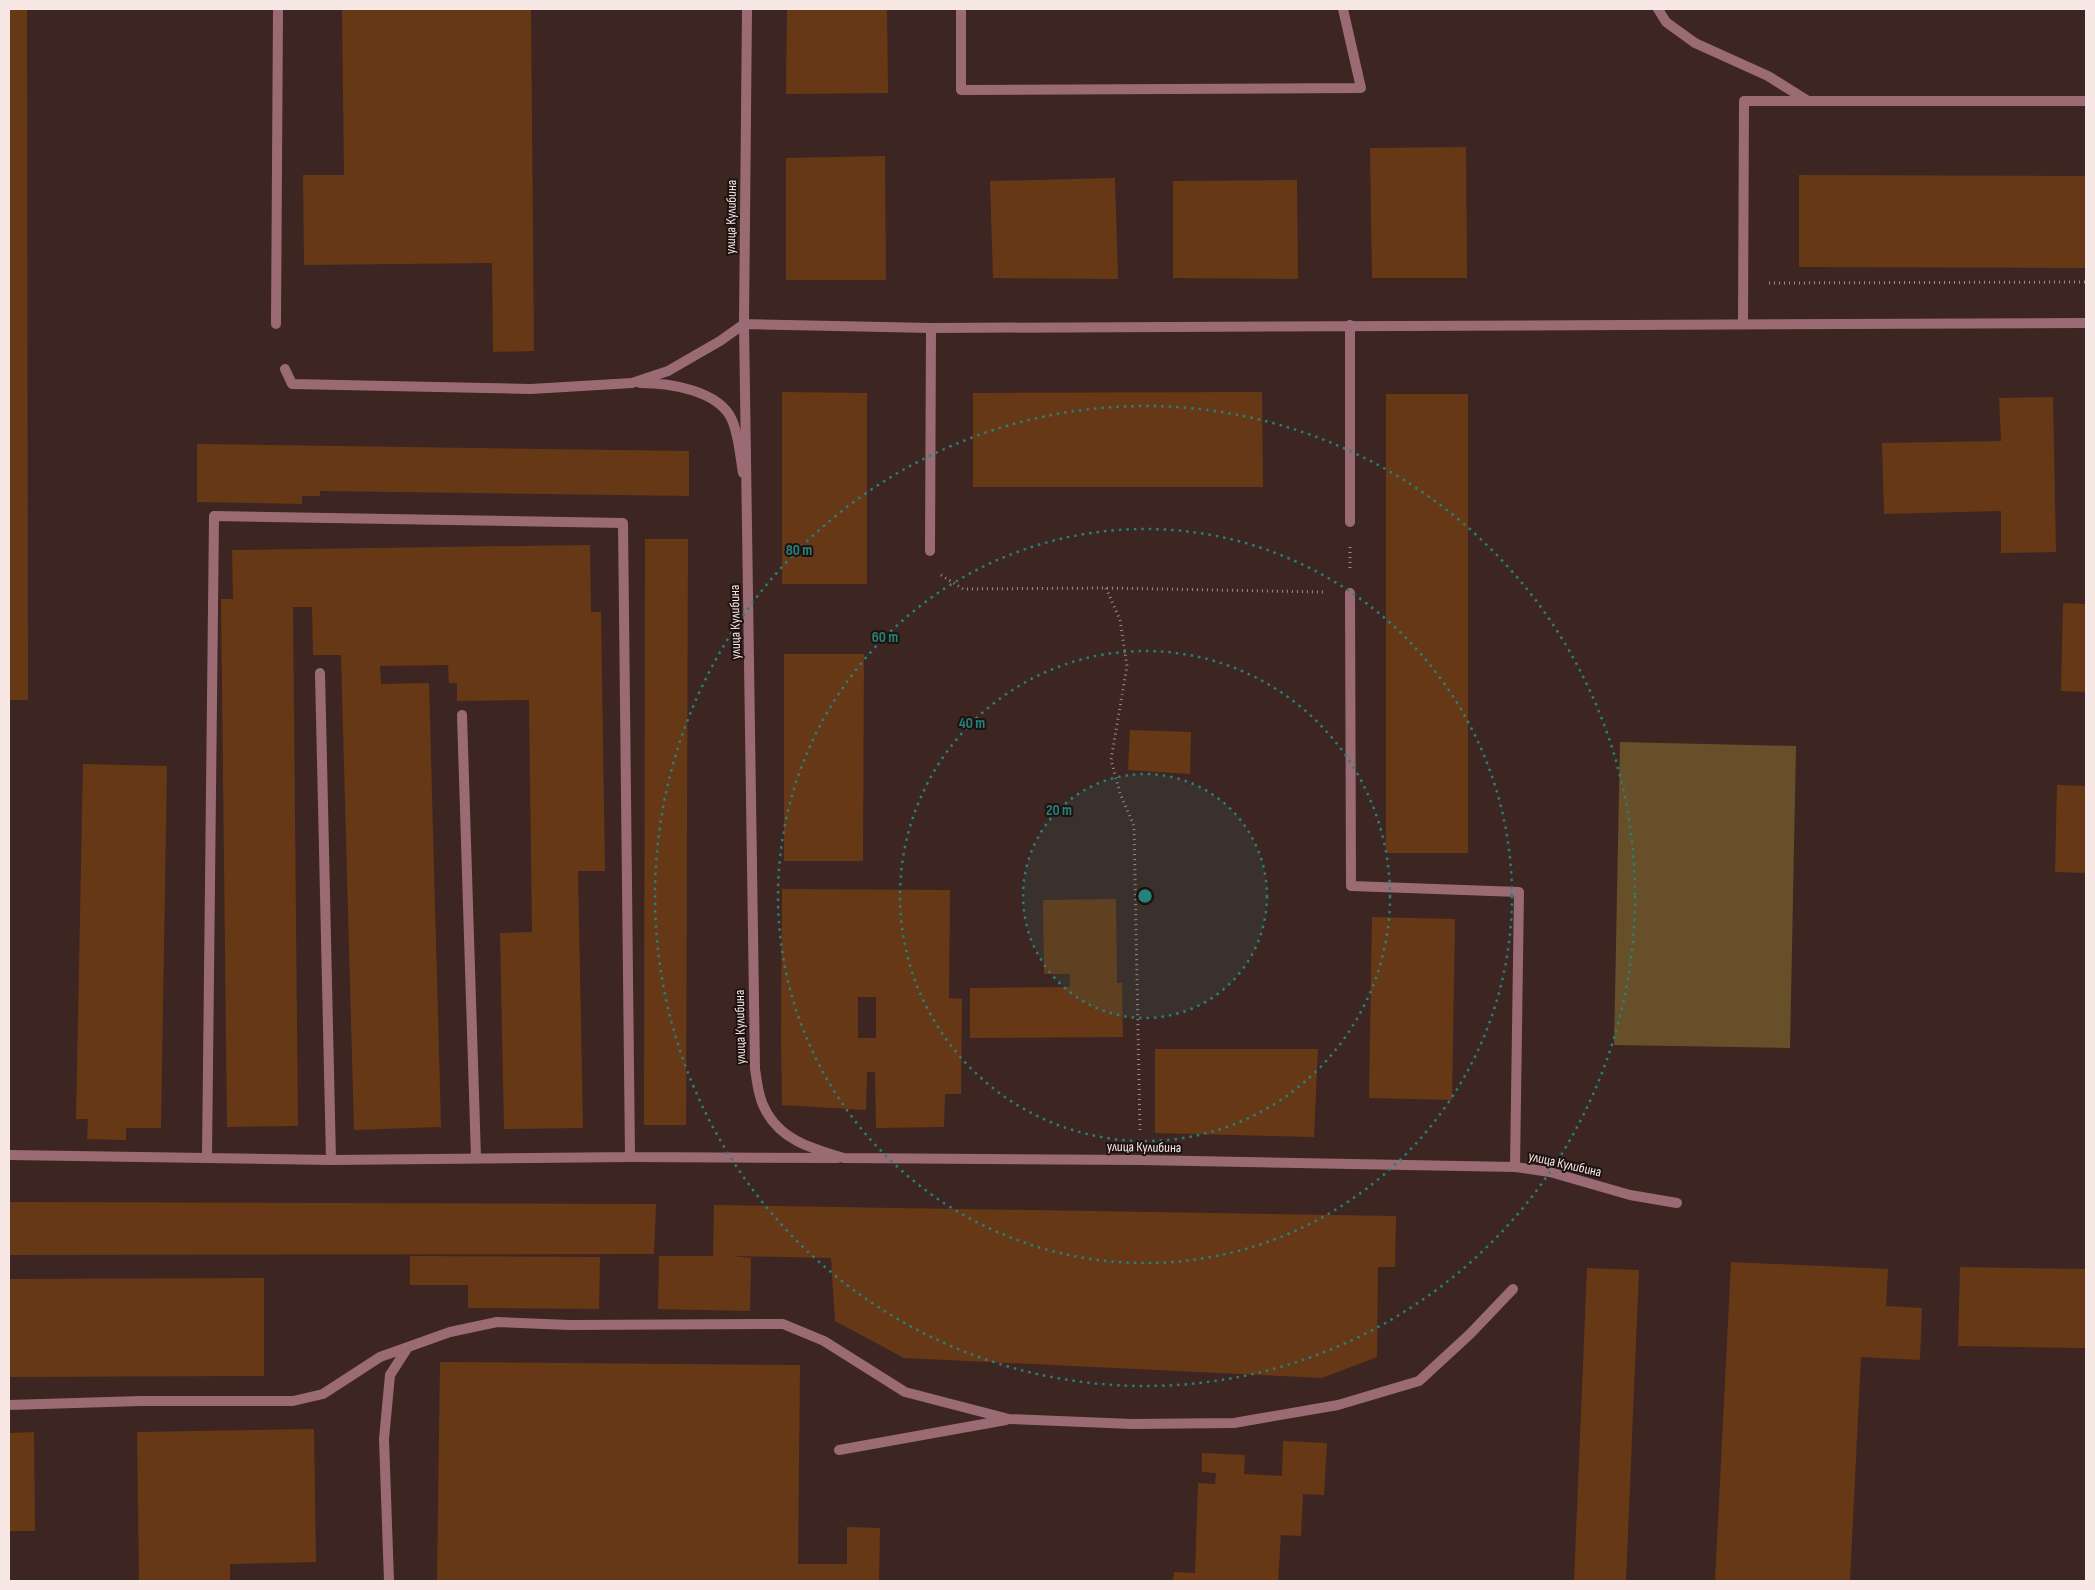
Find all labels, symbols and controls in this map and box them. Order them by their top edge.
street label: улица Кулибина [722,180,740,254]
text: 80 m [786,541,812,560]
street label: улица Кулибина [726,585,744,659]
text: 60 m [872,628,898,647]
text: 40 m [959,714,985,733]
text: 20 m [1046,801,1072,820]
centre of rings [1136,887,1154,905]
street label: улица Кулибина [731,990,749,1064]
street label: улица Кулибина [1107,1138,1181,1156]
street label: улица Кулибина [1527,1147,1603,1181]

